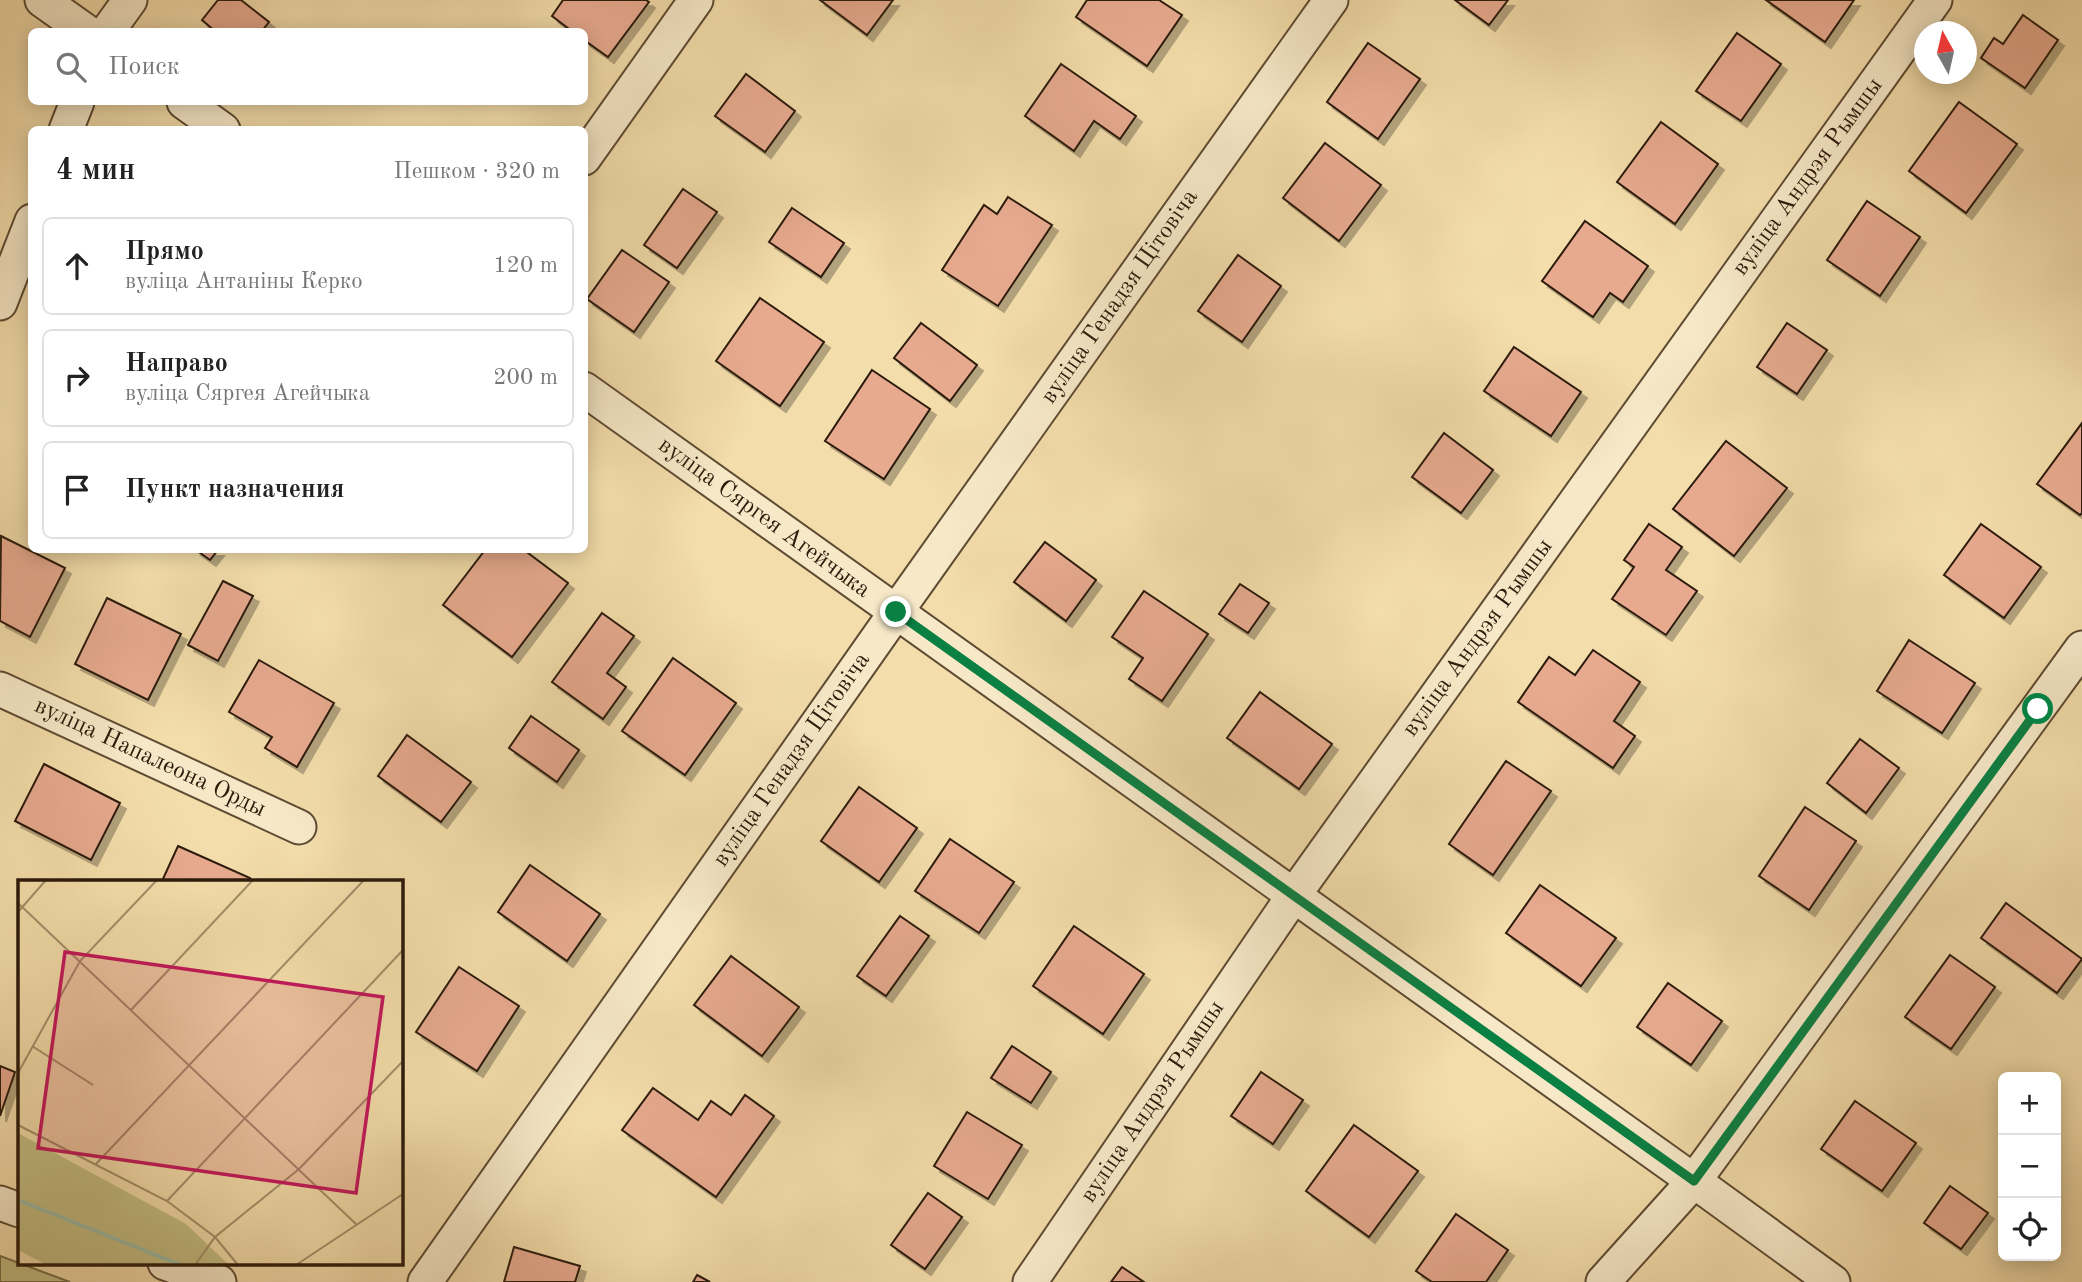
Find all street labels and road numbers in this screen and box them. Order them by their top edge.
street label: вуліца Андрэя Рымшы [1728,74,1888,280]
street label: вуліца Генадзя Цітовіча [1037,185,1203,408]
street label: вуліца Сяргея Агейчыка [654,433,875,603]
street label: вуліца Андрэя Рымшы [1398,535,1558,741]
street label: вуліца Генадзя Цітовіча [709,648,875,871]
street label: вуліца Напалеона Орды [31,694,269,822]
street label: вуліца Андрэя Рымшы [1077,997,1229,1207]

